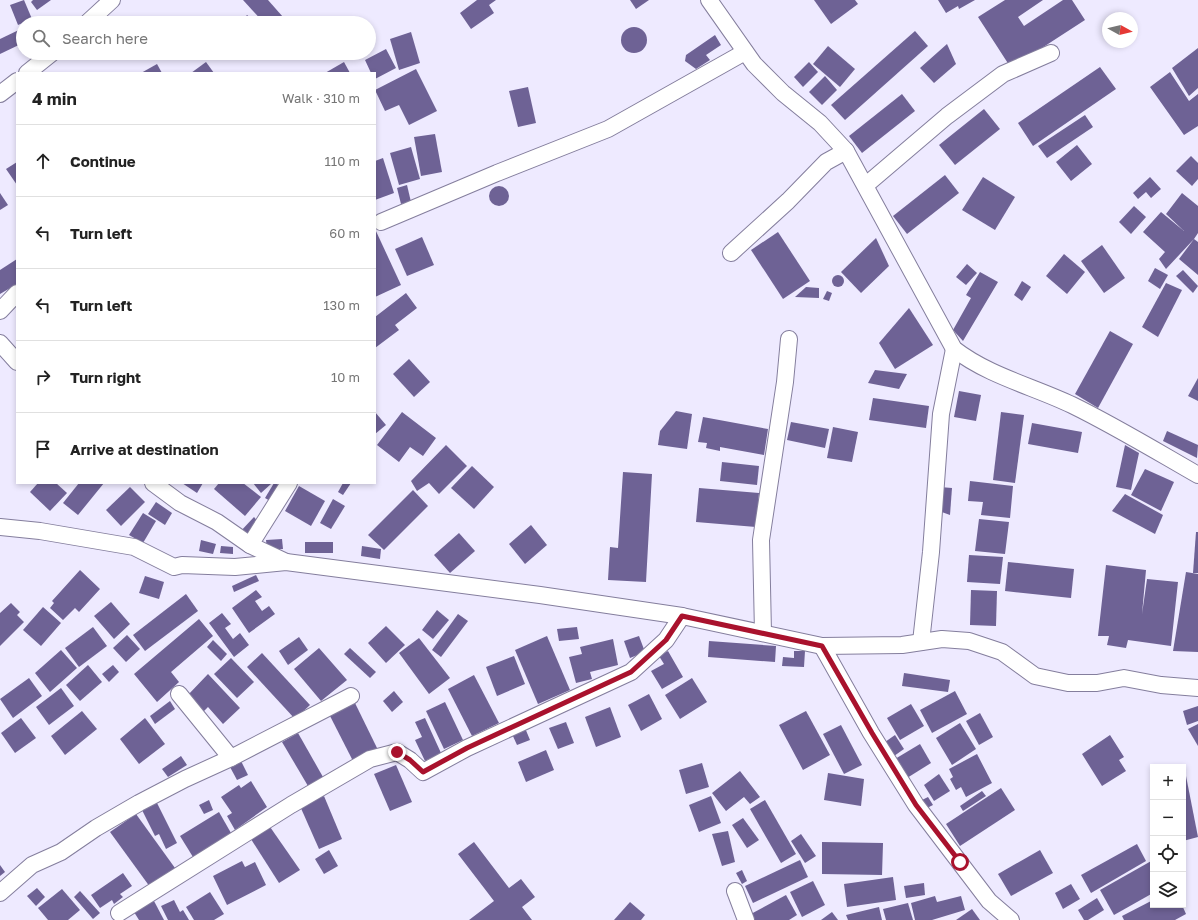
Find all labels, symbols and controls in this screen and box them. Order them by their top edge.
north arrow [1102,12,1138,48]
search box [16,16,376,60]
icon: search [30,27,52,49]
text: Search here [62,29,148,47]
text: 4 min [32,88,77,109]
text: Walk · 310 m [282,90,360,106]
icon: ahead [32,150,54,172]
text: Continue [70,152,136,170]
text: 110 m [325,153,360,169]
icon: left [32,222,54,244]
text: Turn left [70,224,132,242]
text: 60 m [329,225,360,241]
icon: left [32,294,54,316]
text: Turn left [70,296,132,314]
text: 130 m [323,297,360,313]
icon: right [32,366,54,388]
text: Turn right [70,368,141,386]
text: 10 m [331,369,360,385]
icon: arrive [32,438,54,460]
text: Arrive at destination [70,440,219,458]
route end [388,743,406,761]
map controls [1150,764,1186,908]
button: + [1150,764,1186,800]
button: − [1150,800,1186,836]
button: locate [1150,836,1186,872]
route start [951,853,969,871]
button: layers [1150,872,1186,908]

